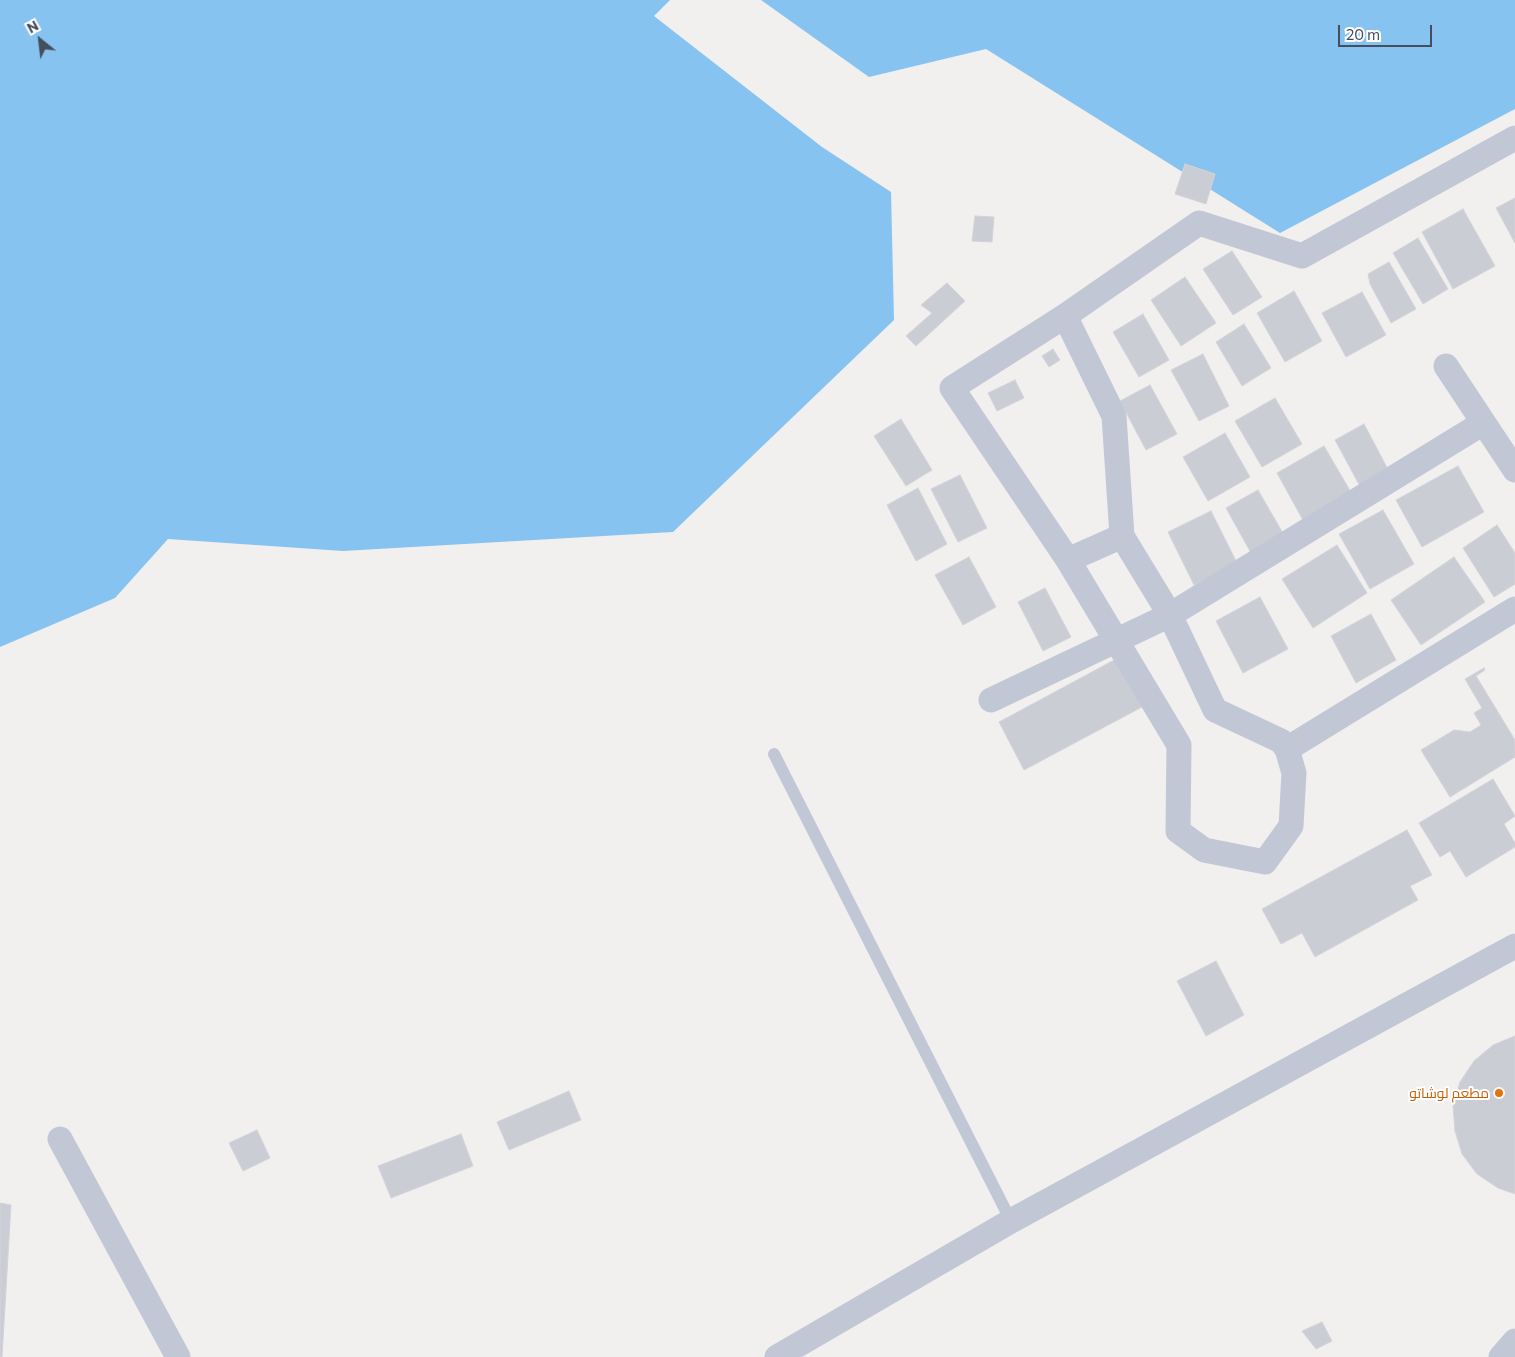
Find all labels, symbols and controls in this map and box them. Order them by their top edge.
north arrow [15,15,65,65]
scale bar [1340,15,1434,47]
text: N [24,16,41,36]
text: 20 m [1346,25,1380,43]
place label: مطعم لوشاتو [1409,1085,1489,1101]
marker: مطعم لوشاتو [1493,1087,1505,1099]

